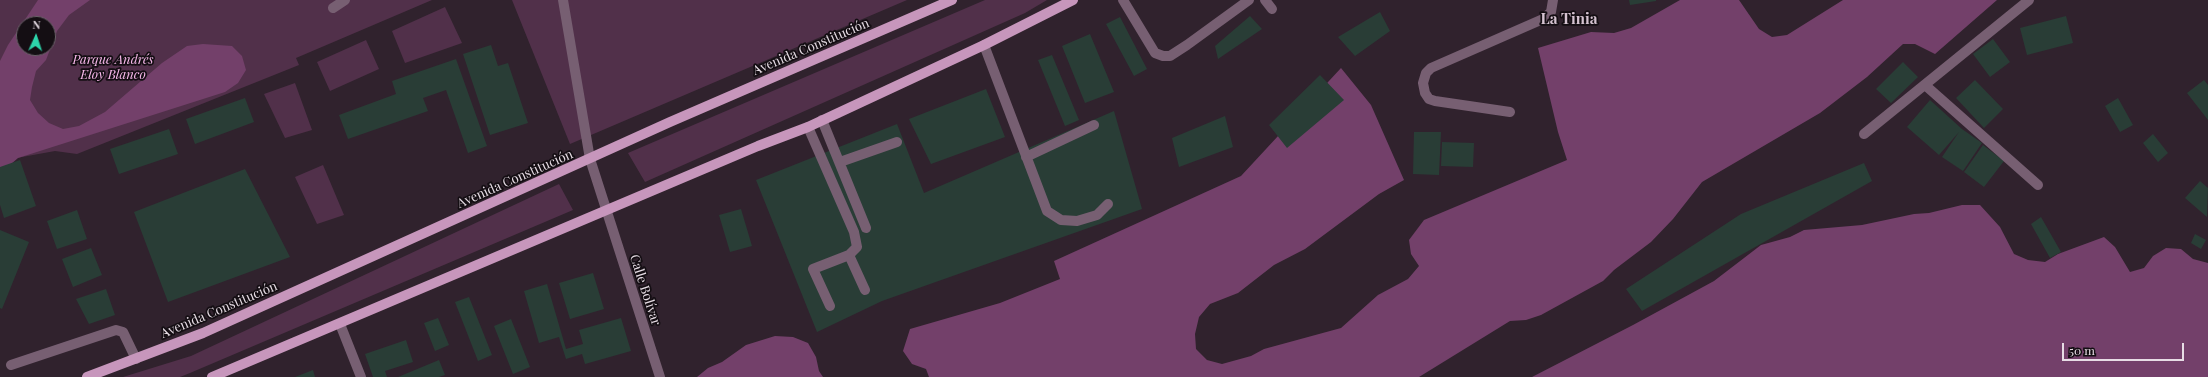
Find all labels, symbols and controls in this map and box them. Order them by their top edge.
district label: La Tinia [1541,10,1597,28]
street label: Avenida Constitución [750,15,872,79]
north arrow [16,16,56,56]
text: N [32,17,41,32]
park label: Parque Andrés Eloy Blanco [72,52,154,83]
street label: Avenida Constitución [455,146,575,212]
street label: Calle Bolívar [626,253,664,327]
street label: Avenida Constitución [158,278,280,342]
scale bar [2064,335,2186,361]
text: 50 m [2069,342,2095,358]

